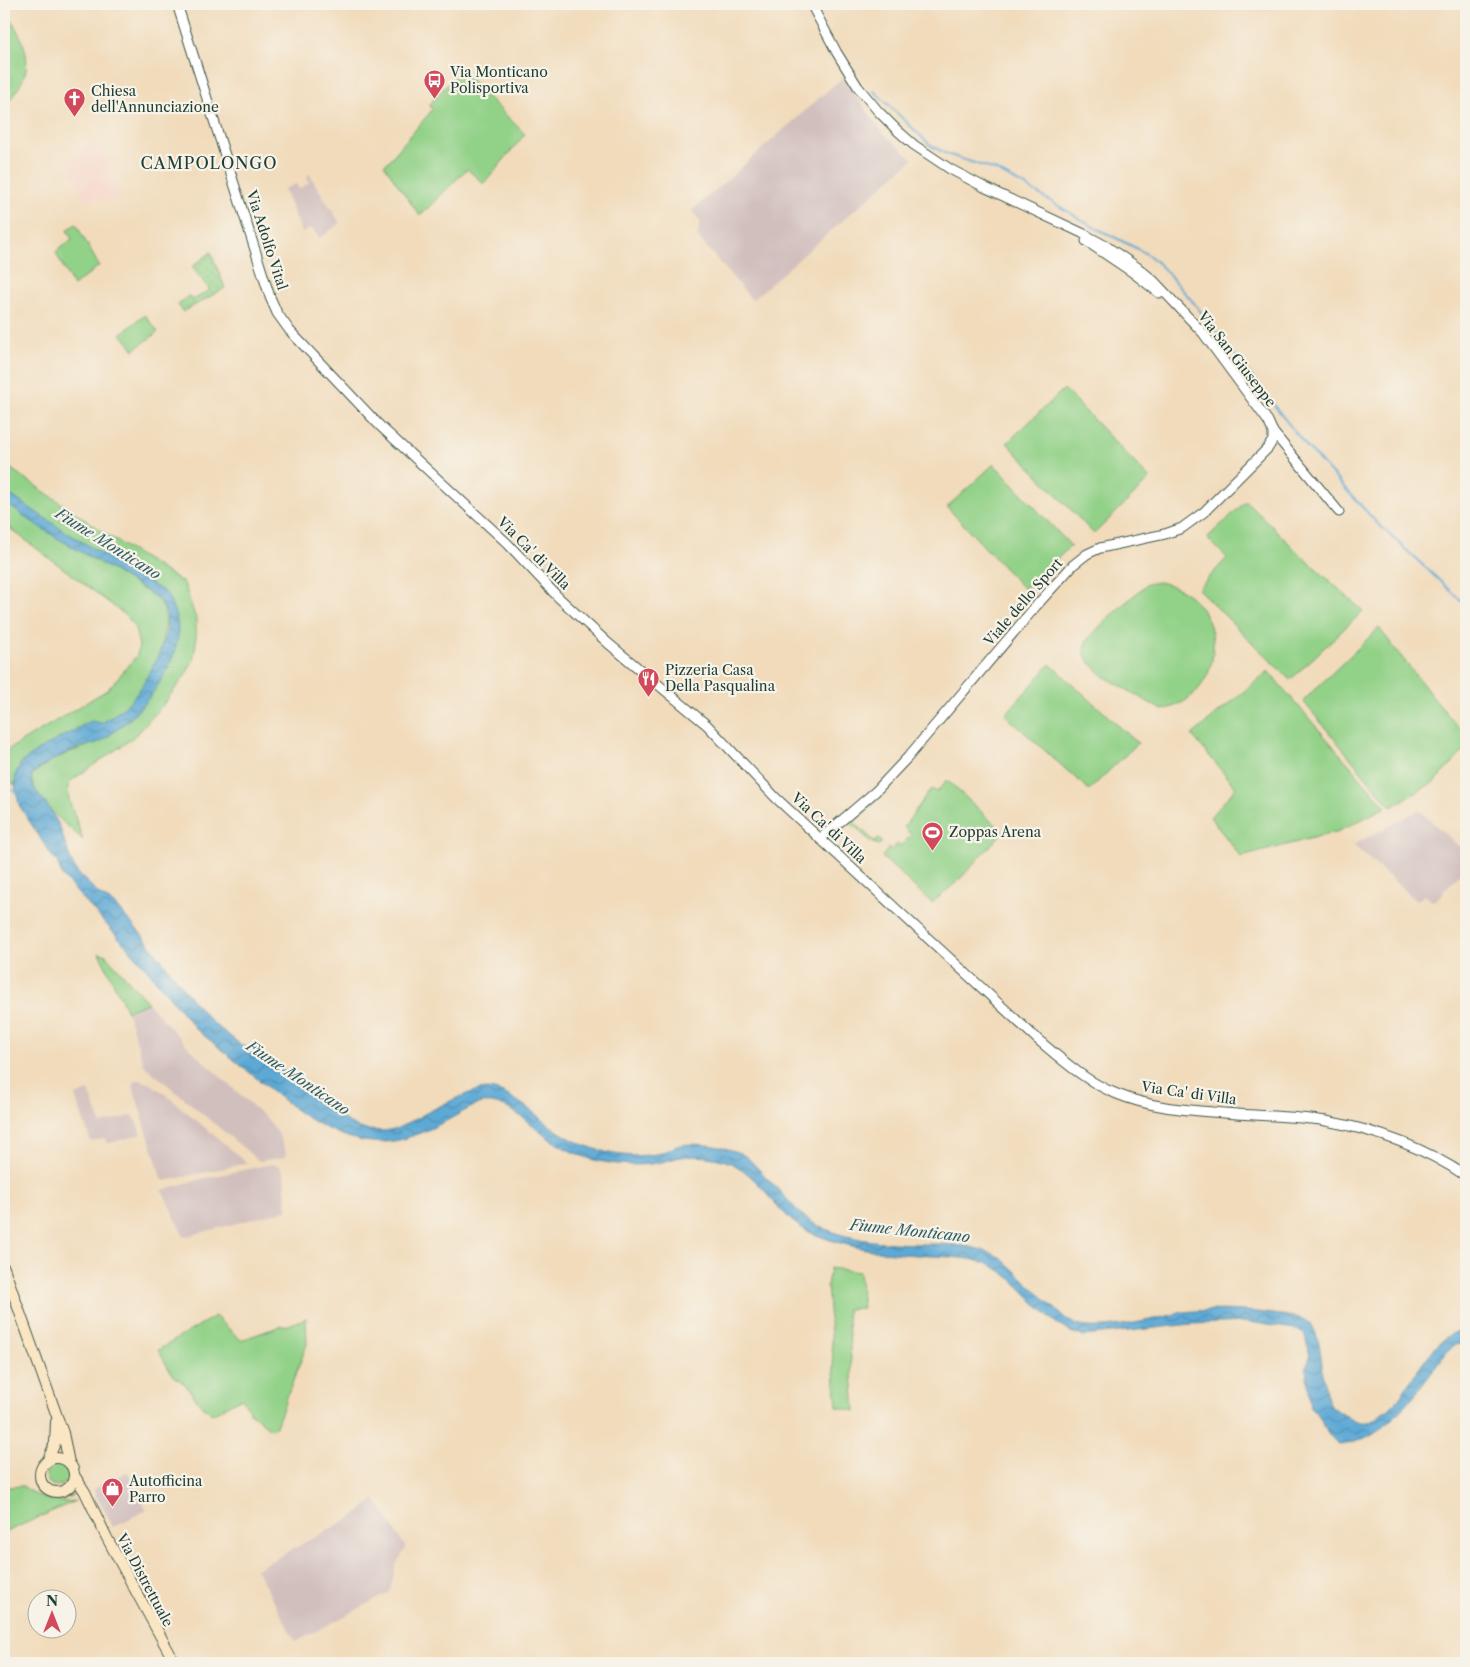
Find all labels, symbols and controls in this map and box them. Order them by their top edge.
place label: Via Monticano Polisportiva [449,63,548,97]
bus stop icon: Via Monticano Polisportiva [422,68,446,99]
place label: Chiesa dell'Annunciazione [91,82,219,116]
church icon: Chiesa dell'Annunciazione [63,87,87,118]
district label: CAMPOLONGO [141,153,277,173]
street label: Via Adolfo Vital [242,187,292,292]
street label: Via San Giuseppe [1193,307,1280,411]
water label: Fiume Monticano [51,503,164,584]
street label: Via Ca' di Villa [493,512,575,594]
street label: Viale dello Sport [979,554,1066,650]
place label: Pizzeria Casa Della Pasqualina [665,661,776,695]
restaurant icon: Pizzeria Casa Della Pasqualina [637,666,661,697]
street label: Via Ca' di Villa [787,788,871,868]
sports icon: Zoppas Arena [921,820,945,851]
place label: Zoppas Arena [949,823,1042,841]
water label: Fiume Monticano [242,1035,354,1119]
street label: Via Ca' di Villa [1139,1077,1238,1109]
water label: Fiume Monticano [848,1215,971,1246]
place label: Autofficina Parro [128,1472,203,1506]
shop icon: Autofficina Parro [101,1477,125,1508]
street label: Via Distrettuale [112,1529,177,1630]
north arrow [28,1590,78,1640]
text: N [46,1592,58,1610]

